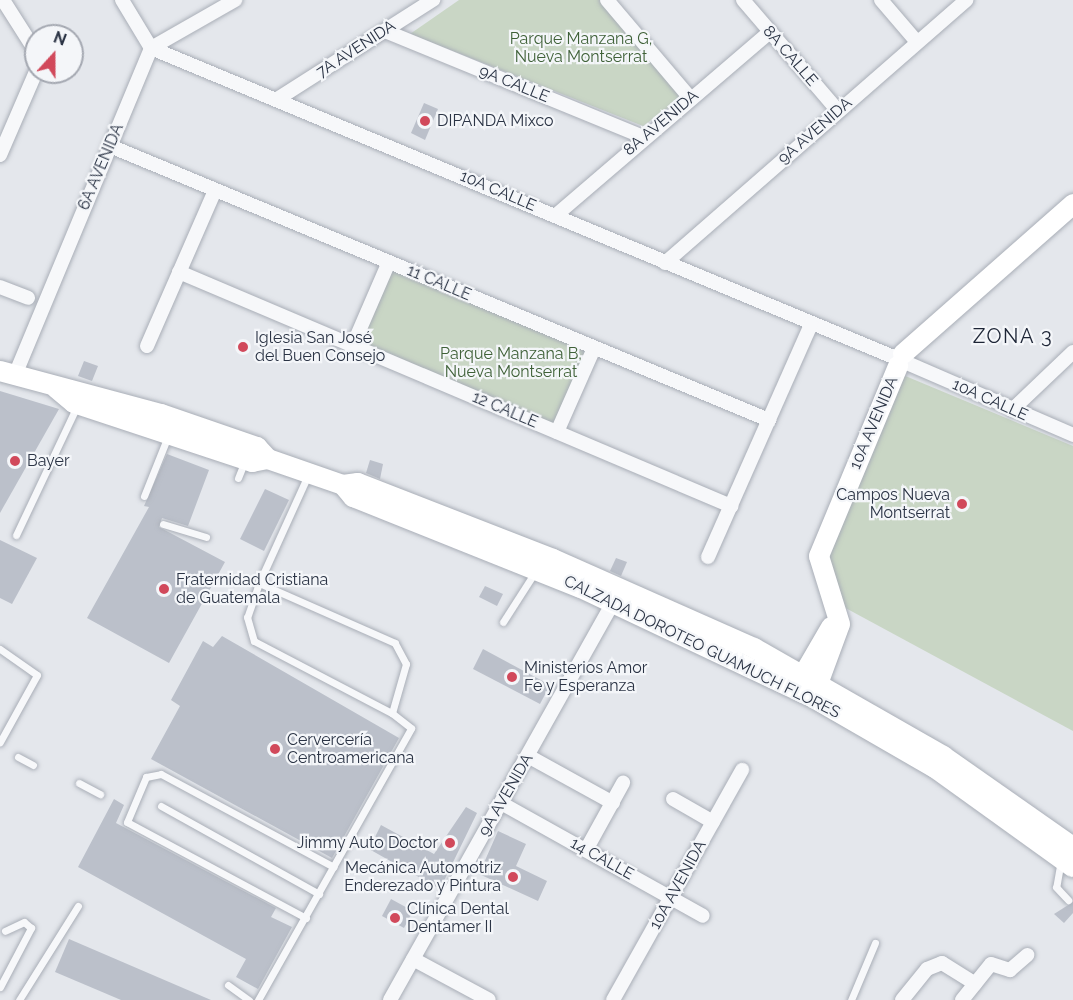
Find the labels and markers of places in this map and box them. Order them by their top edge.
place label: DIPANDA Mixco [437,111,554,131]
marker: DIPANDA Mixco [418,114,432,128]
place label: Iglesia San José del Buen Consejo [255,328,386,366]
marker: Iglesia San José del Buen Consejo [236,340,250,354]
place label: Bayer [27,451,70,471]
marker: Bayer [8,454,22,468]
place label: Campos Nueva Montserrat [836,485,950,523]
marker: Campos Nueva Montserrat [955,497,969,511]
place label: Fraternidad Cristiana de Guatemala [176,570,328,608]
marker: Fraternidad Cristiana de Guatemala [157,582,171,596]
place label: Ministerios Amor Fe y Esperanza [524,658,648,696]
marker: Ministerios Amor Fe y Esperanza [505,670,519,684]
place label: Cervercería Centroamericana [287,730,414,768]
marker: Cervercería Centroamericana [268,742,282,756]
place label: Jimmy Auto Doctor [296,833,438,853]
marker: Jimmy Auto Doctor [443,836,457,850]
place label: Mecánica Automotriz Enderezado y Pintura [343,858,501,896]
marker: Mecánica Automotriz Enderezado y Pintura [506,870,520,884]
place label: Clínica Dental Dentamer II [407,899,509,937]
marker: Clínica Dental Dentamer II [388,911,402,925]

